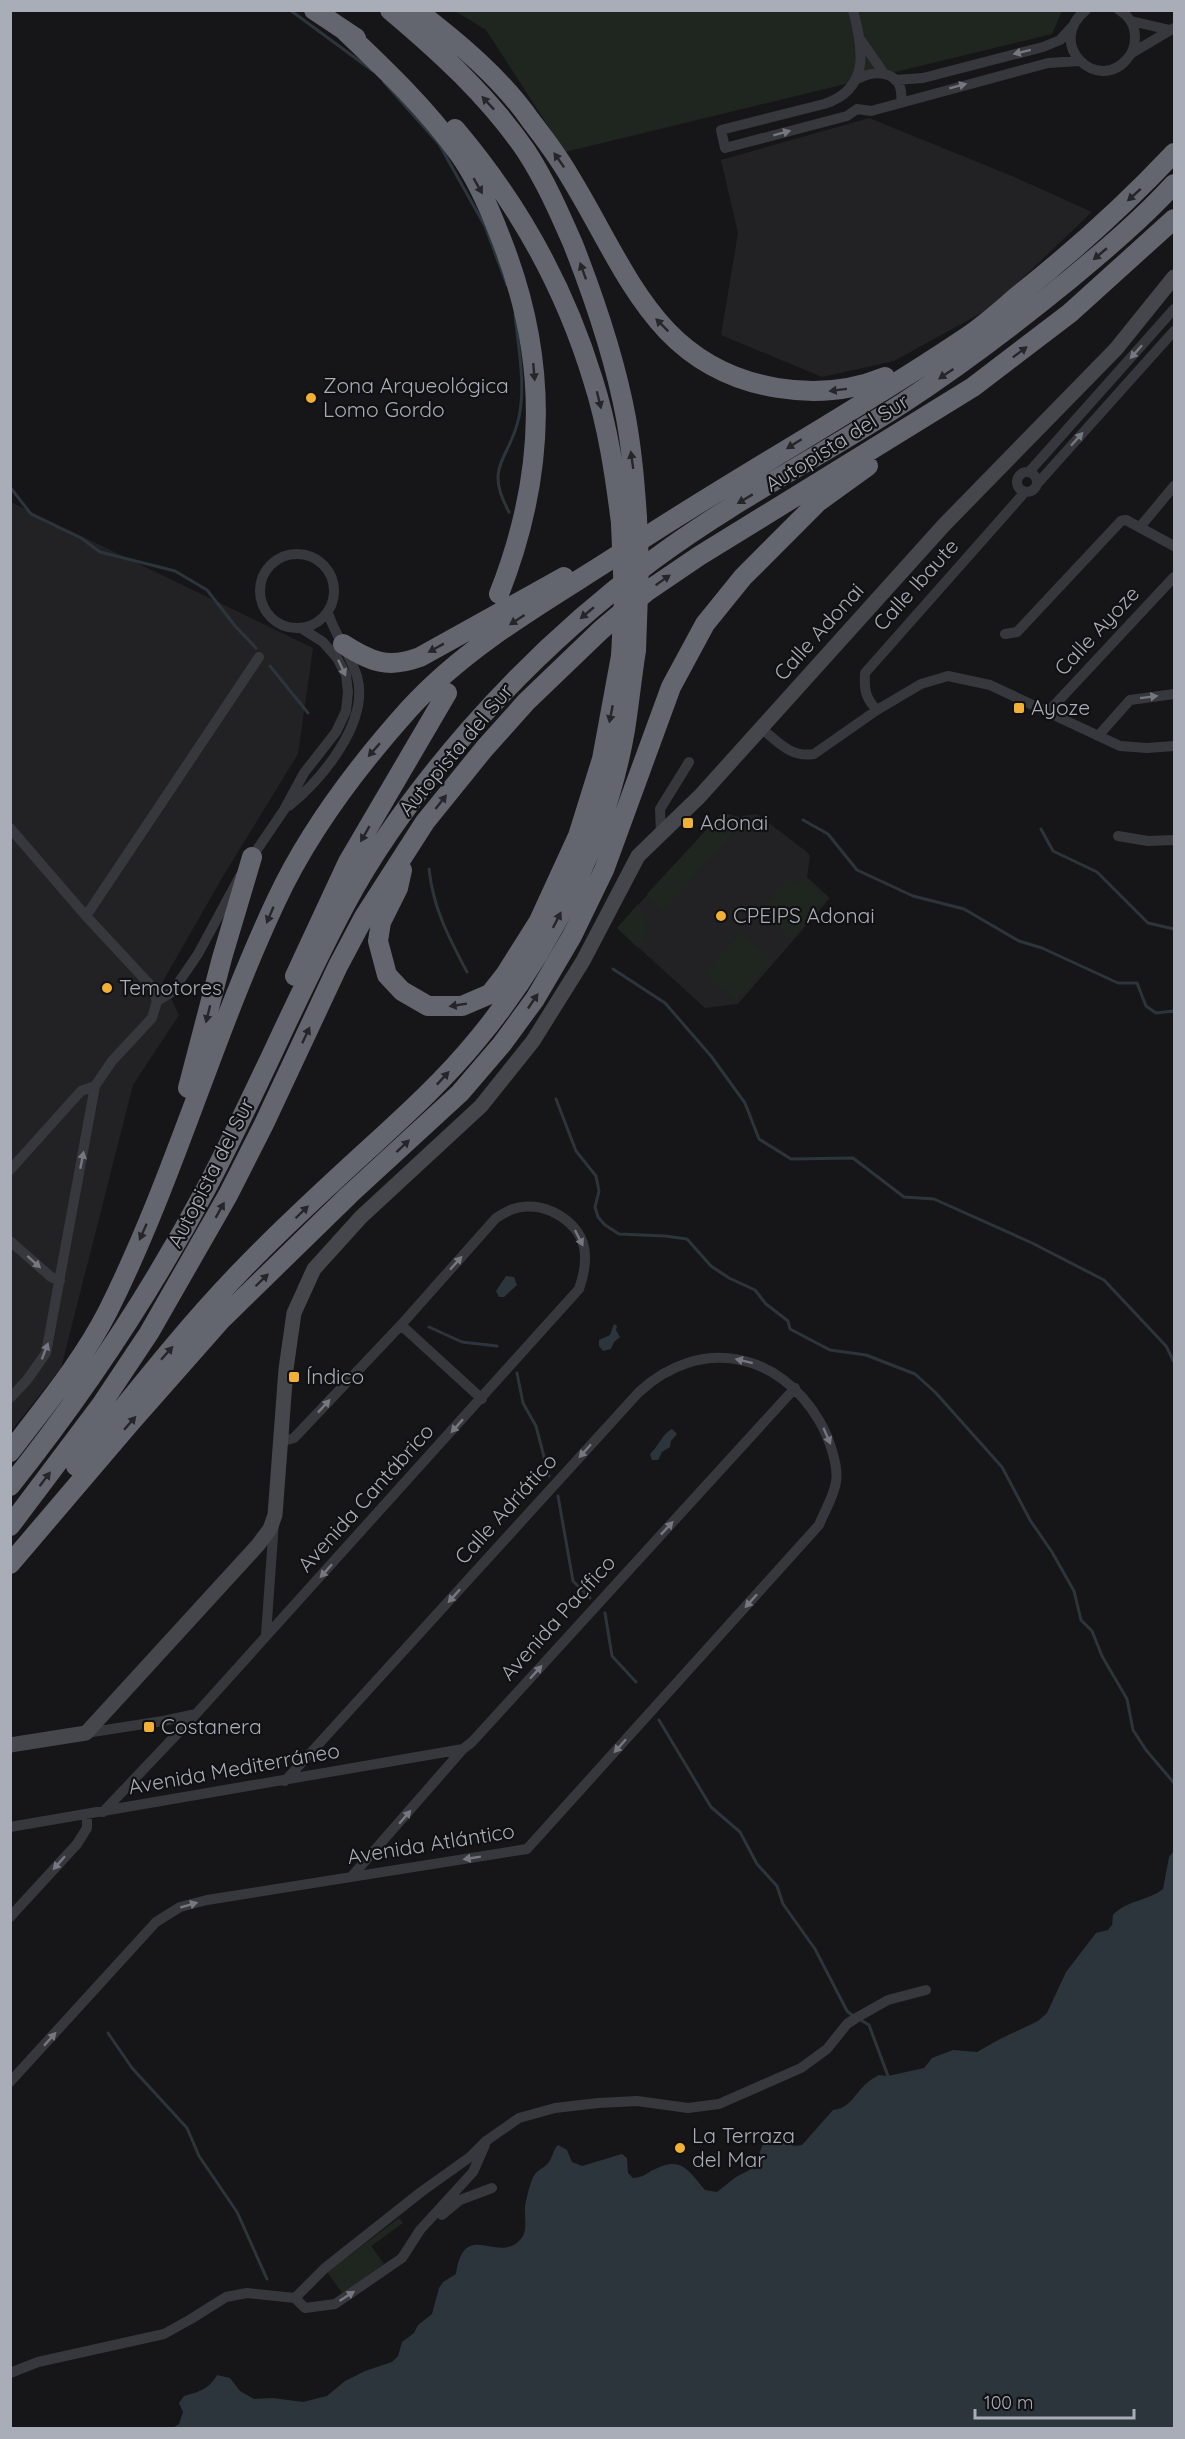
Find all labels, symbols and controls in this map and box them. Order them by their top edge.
one-way arrow [1013,48,1031,58]
one-way arrow [948,81,967,91]
one-way arrow [482,96,495,111]
one-way arrow [772,127,791,137]
one-way arrow [553,153,565,169]
one-way arrow [473,178,483,195]
one-way arrow [1127,187,1141,201]
one-way arrow [1093,247,1108,260]
one-way arrow [578,262,588,280]
one-way arrow [655,319,669,333]
one-way arrow [1129,345,1143,360]
one-way arrow [1012,347,1027,359]
one-way arrow [529,362,539,381]
one-way arrow [939,368,955,380]
place label: Zona Arqueológica Lomo Gordo [323,372,509,422]
one-way arrow [828,385,847,395]
street label: Autopista del Sur [760,387,913,497]
marker: Zona Arqueológica Lomo Gordo [304,391,318,405]
one-way arrow [594,391,604,409]
one-way arrow [1070,432,1084,447]
one-way arrow [786,439,802,450]
one-way arrow [628,450,637,469]
one-way arrow [737,494,753,505]
street label: Calle Ibaute [867,533,963,636]
one-way arrow [655,575,671,586]
street label: Calle Adonai [768,577,869,685]
street label: Calle Ayoze [1048,580,1144,680]
one-way arrow [579,606,595,619]
one-way arrow [509,615,526,626]
one-way arrow [427,643,444,653]
one-way arrow [337,660,346,677]
street label: Autopista del Sur [392,678,518,821]
one-way arrow [1140,693,1159,702]
place label: Ayoze [1031,694,1090,720]
marker: Ayoze [1012,701,1026,715]
one-way arrow [606,704,615,723]
one-way arrow [367,743,380,758]
one-way arrow [435,794,448,810]
place label: Adonai [700,809,768,835]
marker: Adonai [681,816,695,830]
one-way arrow [359,826,370,842]
place label: CPEIPS Adonai [733,902,875,928]
one-way arrow [265,906,274,924]
marker: CPEIPS Adonai [714,909,728,923]
one-way arrow [551,911,561,929]
place label: Temotores [119,974,222,1000]
marker: Temotores [100,981,114,995]
one-way arrow [527,993,538,1009]
one-way arrow [449,1000,468,1009]
one-way arrow [203,1005,213,1023]
one-way arrow [301,1025,311,1043]
one-way arrow [435,1071,449,1085]
street label: Autopista del Sur [161,1093,259,1252]
one-way arrow [396,1139,410,1153]
one-way arrow [78,1151,87,1170]
one-way arrow [215,1201,225,1218]
one-way arrow [294,1206,308,1220]
one-way arrow [138,1224,147,1241]
one-way arrow [574,1229,584,1247]
one-way arrow [26,1255,41,1268]
one-way arrow [449,1256,462,1271]
one-way arrow [254,1273,269,1287]
one-way arrow [40,1342,50,1360]
one-way arrow [160,1346,173,1361]
one-way arrow [735,1356,753,1366]
place label: Índico [306,1363,364,1389]
marker: Índico [287,1370,301,1384]
one-way arrow [317,1399,330,1414]
one-way arrow [123,1416,136,1431]
street label: Avenida Cantábrico [292,1418,439,1577]
one-way arrow [451,1418,464,1433]
one-way arrow [822,1428,832,1446]
one-way arrow [579,1443,592,1458]
street label: Calle Adriático [449,1448,562,1569]
one-way arrow [39,1471,51,1486]
one-way arrow [659,1521,673,1535]
street label: Avenida Pacífico [494,1549,620,1685]
one-way arrow [319,1563,333,1578]
one-way arrow [447,1588,461,1603]
one-way arrow [744,1593,758,1608]
one-way arrow [528,1666,542,1680]
place label: Costanera [161,1713,262,1739]
marker: Costanera [142,1720,156,1734]
street label: Avenida Mediterráneo [126,1737,342,1799]
one-way arrow [613,1738,627,1753]
one-way arrow [398,1810,411,1825]
street label: Avenida Atlántico [345,1817,516,1869]
one-way arrow [462,1853,481,1862]
one-way arrow [52,1856,66,1871]
one-way arrow [180,1900,198,1909]
one-way arrow [43,2031,57,2046]
place label: La Terraza del Mar [692,2122,795,2172]
marker: La Terraza del Mar [673,2141,687,2155]
one-way arrow [339,2291,355,2302]
scale bar [975,2382,1134,2420]
text: 100 m [984,2391,1033,2414]

